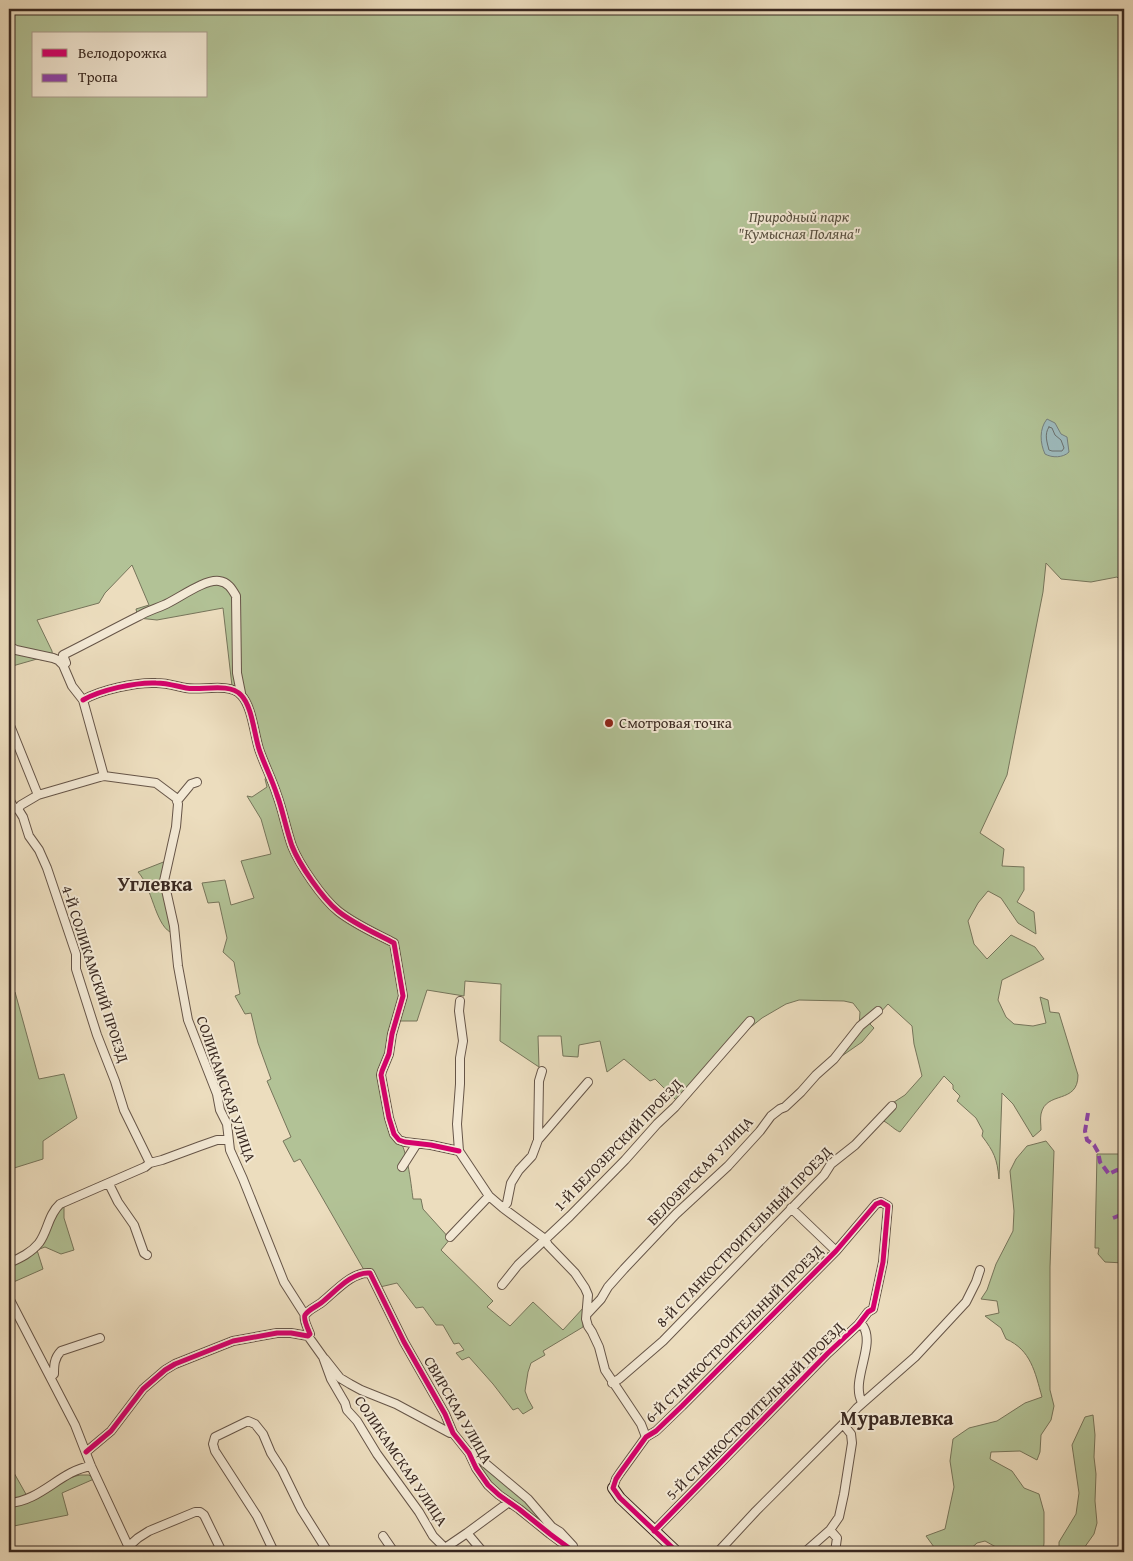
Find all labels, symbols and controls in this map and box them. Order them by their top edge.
legend [32,32,208,98]
text: Велодорожка [78,42,168,63]
text: Тропа [78,66,119,87]
park label: Природный парк "Кумысная Поляна" [738,206,860,244]
place label: Смотровая точка [619,712,733,733]
marker: Смотровая точка [603,717,615,729]
district label: Углевка [117,869,193,898]
street label: 4-Й СОЛИКАМСКИЙ ПРОЕЗД [57,882,134,1066]
street label: СОЛИКАМСКАЯ УЛИЦА [192,1013,261,1165]
street label: 1-Й БЕЛОЗЕРСКИЙ ПРОЕЗД [549,1074,687,1215]
street label: БЕЛОЗЕРСКАЯ УЛИЦА [642,1111,757,1230]
street label: 8-Й СТАНКОСТРОИТЕЛЬНЫЙ ПРОЕЗД [651,1141,836,1332]
street label: 6-Й СТАНКОСТРОИТЕЛЬНЫЙ ПРОЕЗД [640,1240,828,1427]
street label: 5-Й СТАНКОСТРОИТЕЛЬНЫЙ ПРОЕЗД [661,1317,849,1504]
street label: СВИРСКАЯ УЛИЦА [419,1352,498,1467]
street label: СОЛИКАМСКАЯ УЛИЦА [350,1391,453,1530]
district label: Муравлевка [840,1403,954,1432]

